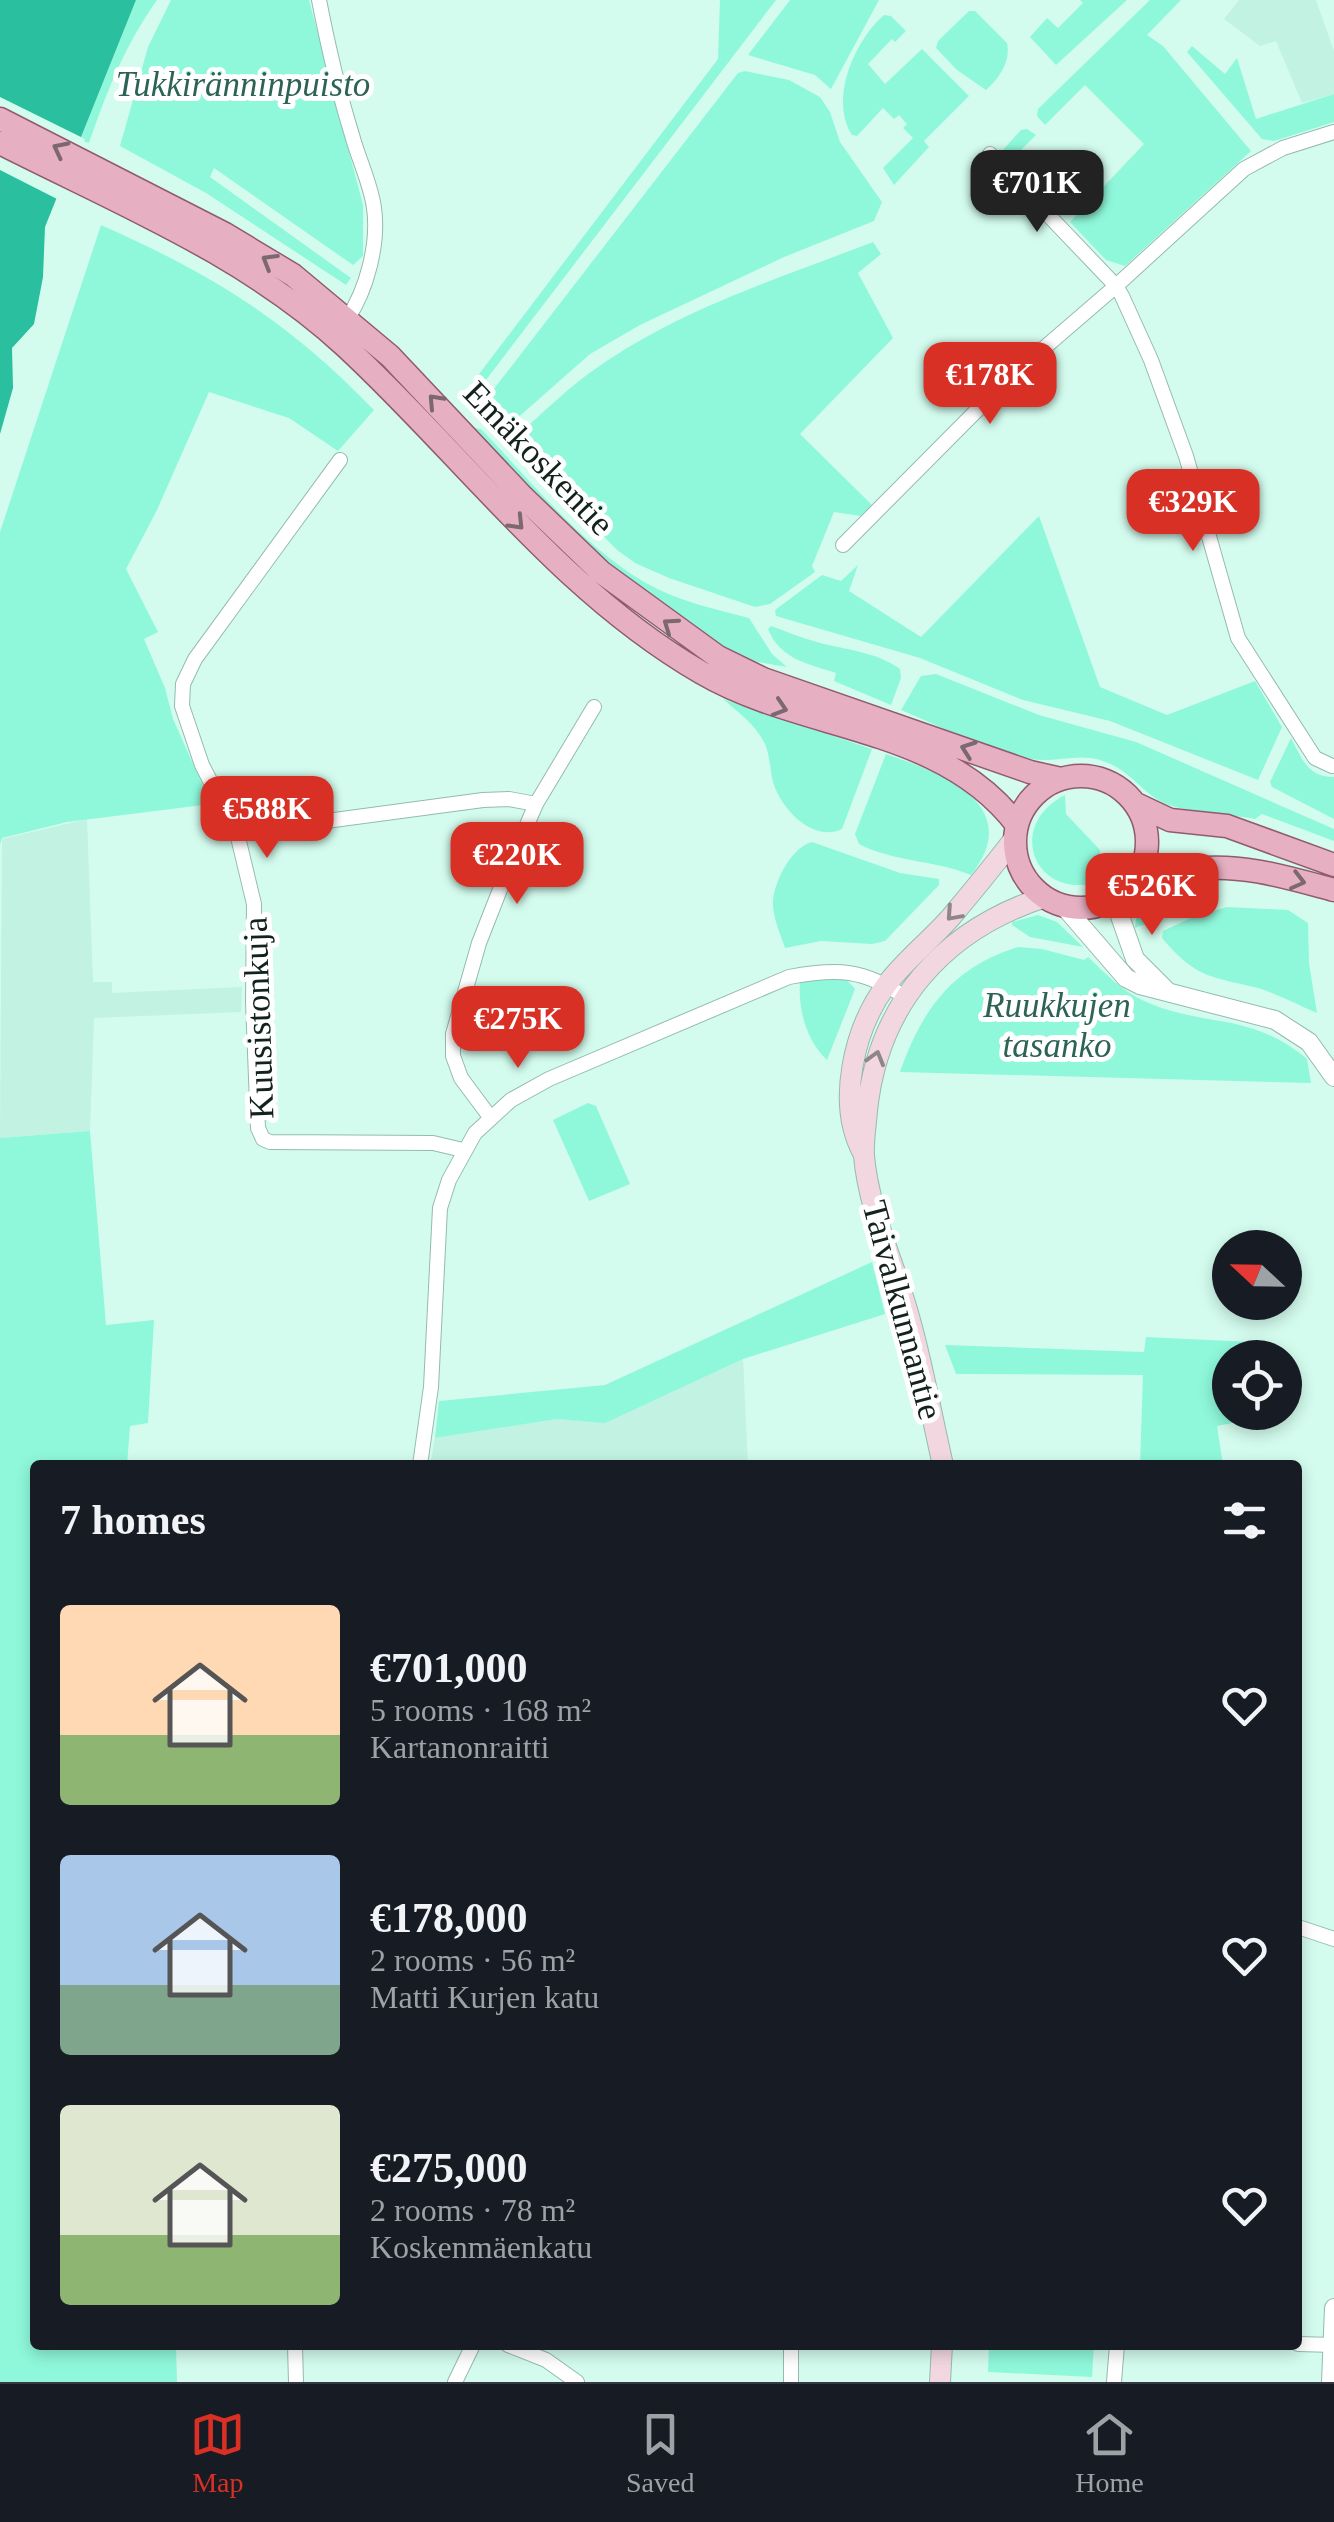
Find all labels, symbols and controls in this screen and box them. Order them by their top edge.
park label: Tukkiränninpuisto [116,65,370,104]
one-way arrow [52,141,70,161]
pin: €701K [967,150,1107,235]
text: €701K [993,164,1081,200]
one-way arrow [262,254,280,273]
pin: €178K [920,342,1060,427]
text: €178K [946,356,1034,392]
street label: Emäkoskentie [456,373,622,543]
one-way arrow [429,394,447,413]
pin: €329K [1123,469,1263,554]
text: €329K [1149,483,1237,519]
one-way arrow [505,511,523,529]
one-way arrow [663,619,681,636]
one-way arrow [771,696,788,717]
one-way arrow [961,740,978,761]
pin: €588K [197,776,337,861]
text: €588K [223,790,311,826]
pin: €220K [447,822,587,907]
text: €220K [473,836,561,872]
pin: €526K [1082,853,1222,938]
text: €526K [1108,867,1196,903]
one-way arrow [1289,869,1306,890]
one-way arrow [946,902,964,921]
street label: Kuusistonkuja [235,916,282,1120]
pin: €275K [448,986,588,1071]
park label: Ruukkujen tasanko [982,986,1131,1065]
text: €275K [474,1000,562,1036]
one-way arrow [865,1050,886,1067]
street label: Taivalkunnantie [855,1196,950,1424]
north arrow [1212,1230,1302,1320]
map controls [1212,1230,1302,1430]
button: locate [1212,1340,1302,1430]
icon: filters [1217,1493,1272,1548]
text: 7 homes [60,1497,206,1543]
icon: home [140,1645,260,1765]
text: €701,000 [370,1645,528,1691]
icon: heart [1217,1678,1272,1733]
text: 5 rooms · 168 m² [370,1692,591,1728]
text: Kartanonraitti [370,1729,549,1765]
icon: home [140,1895,260,2015]
text: €178,000 [370,1895,528,1941]
icon: heart [1217,1928,1272,1983]
text: 2 rooms · 56 m² [370,1942,575,1978]
text: Matti Kurjen katu [370,1979,599,2015]
icon: home [140,2145,260,2265]
text: €275,000 [370,2145,528,2191]
icon: heart [1217,2178,1272,2233]
text: 2 rooms · 78 m² [370,2192,575,2228]
text: Koskenmäenkatu [370,2229,592,2265]
tab: Map [190,2407,245,2499]
tab: Saved [626,2407,694,2499]
tab: Home [1075,2407,1144,2499]

